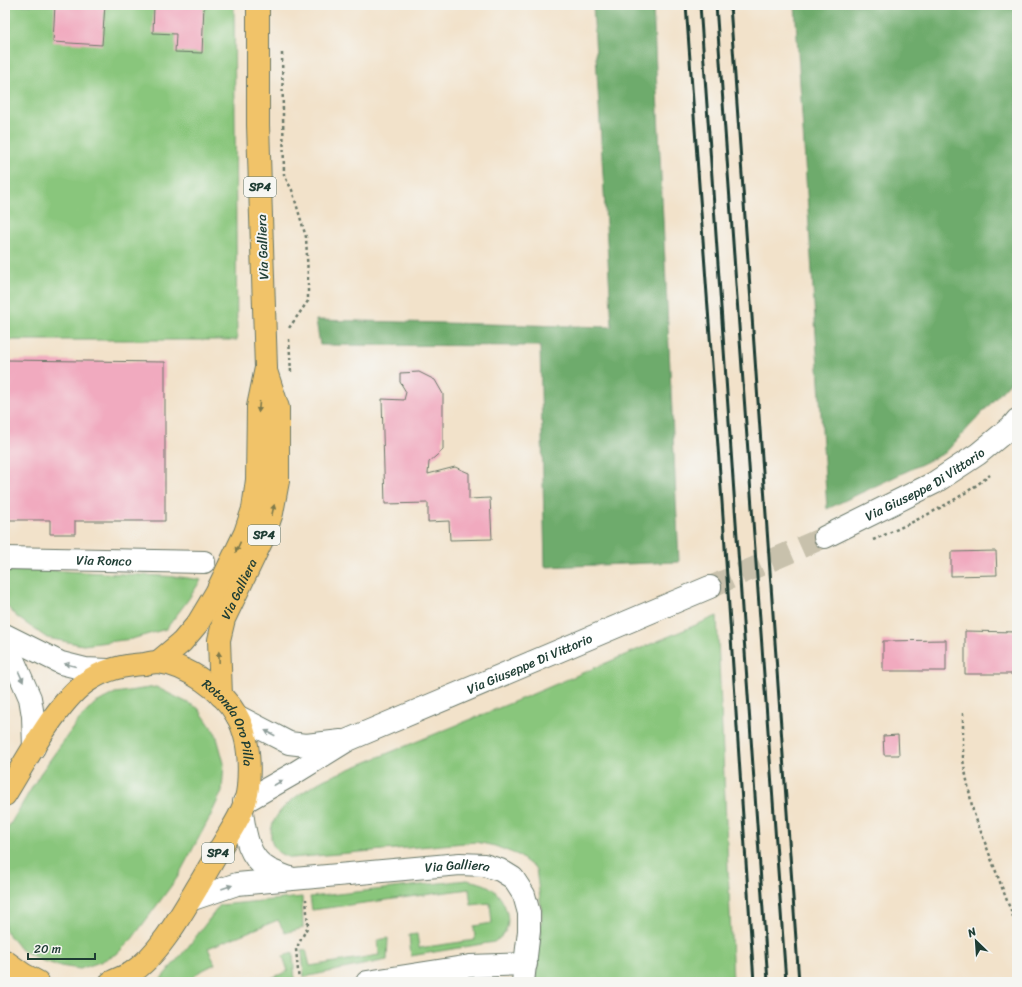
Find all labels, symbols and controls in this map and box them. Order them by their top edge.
road number: SP4 [244,177,276,197]
street label: Via Galliera [250,213,275,280]
one-way arrow [256,401,262,413]
street label: Via Giuseppe Di Vittorio [861,441,991,528]
one-way arrow [270,504,276,517]
road number: SP4 [248,525,280,545]
one-way arrow [235,542,241,553]
street label: Via Ronco [76,548,132,573]
street label: Via Galliera [214,554,264,624]
street label: Via Giuseppe Di Vittorio [463,627,597,701]
one-way arrow [216,651,223,663]
one-way arrow [64,662,76,668]
one-way arrow [18,671,24,682]
street label: Rotonda Oro Pilla [197,673,260,767]
one-way arrow [264,730,276,737]
one-way arrow [272,779,284,786]
road number: SP4 [202,843,234,863]
street label: Via Galliera [424,853,494,879]
one-way arrow [221,884,233,890]
north arrow [956,921,996,961]
text: N [964,922,980,943]
scale bar [28,935,95,961]
text: 20 m [34,938,61,960]

